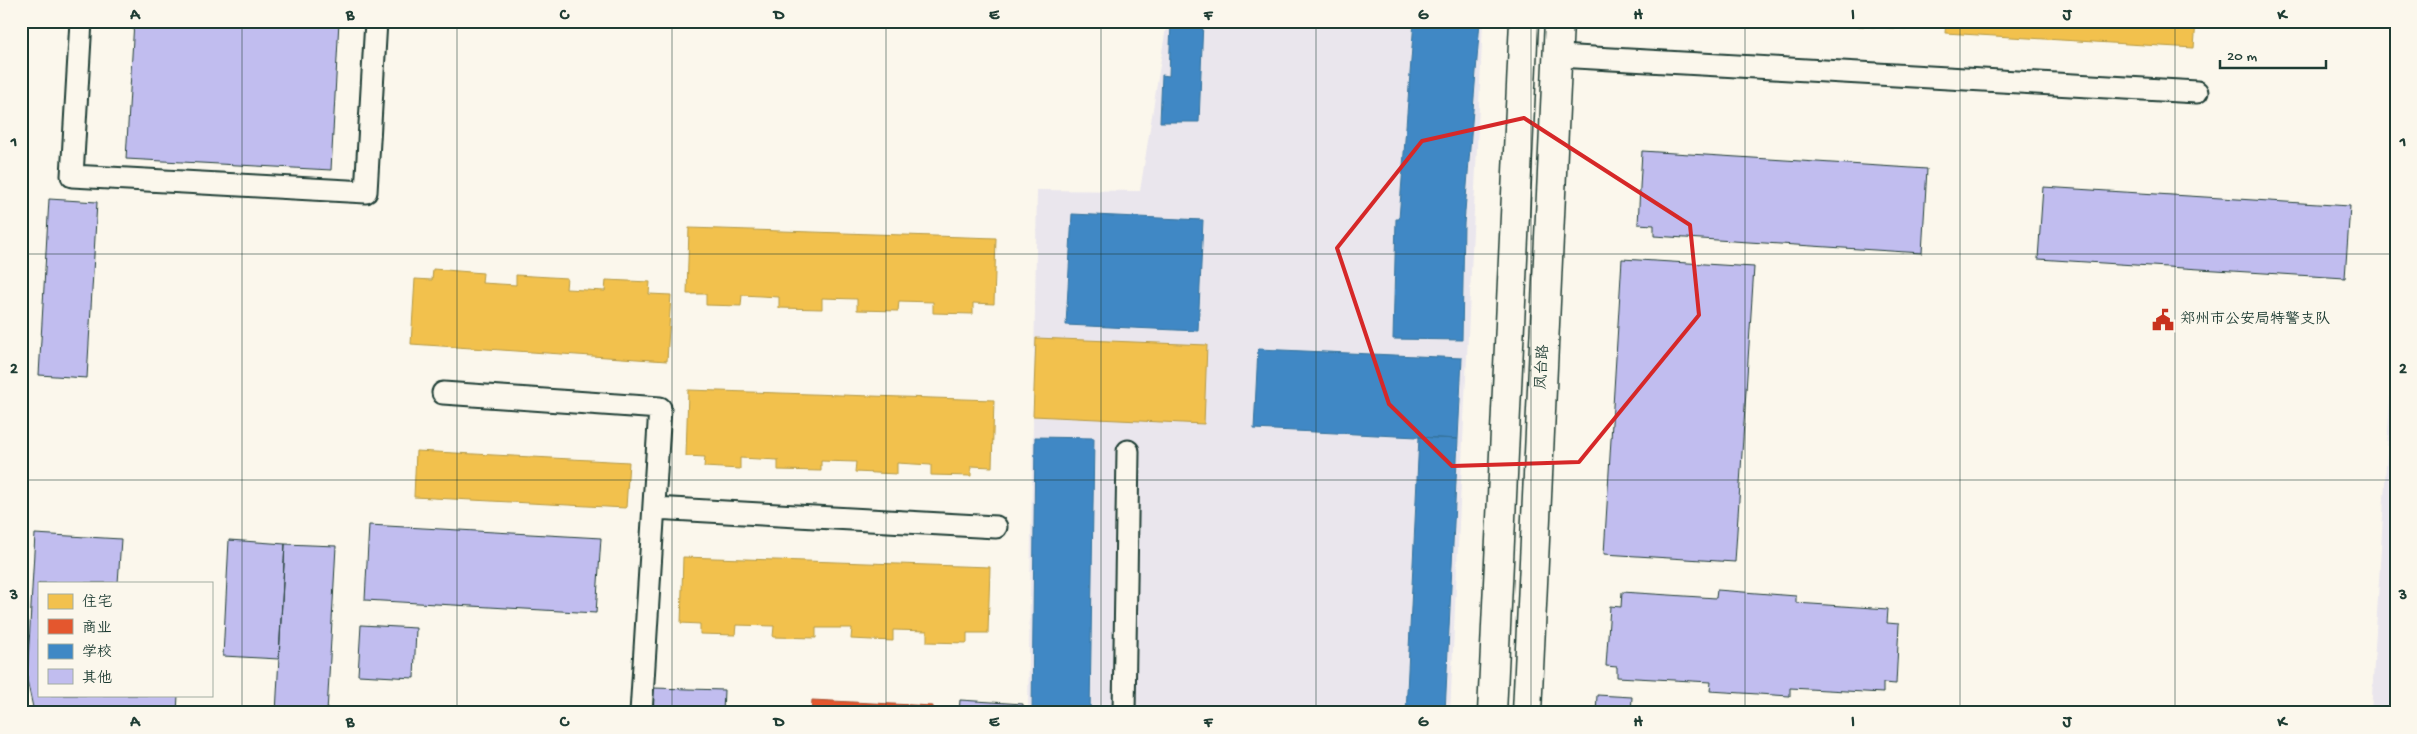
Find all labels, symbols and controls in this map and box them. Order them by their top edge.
text: A [129,7,141,26]
text: B [345,7,355,26]
text: C [559,7,570,26]
text: D [772,7,785,26]
text: E [989,7,1000,26]
text: F [1203,7,1214,26]
text: G [1418,7,1429,26]
text: H [1633,7,1643,26]
text: I [1851,7,1855,26]
text: J [2062,7,2073,26]
text: K [2277,7,2289,26]
scale bar [2220,38,2326,70]
text: 20 m [2227,48,2257,66]
text: 1 [10,134,17,153]
text: 1 [2399,134,2406,153]
public building icon: 郑州市公安局特警支队 [2150,307,2176,333]
place label: 郑州市公安局特警支队 [2180,310,2330,329]
street label: 凤台路 [1533,344,1553,390]
text: 2 [10,361,18,380]
text: 2 [2399,361,2407,380]
legend [38,582,212,696]
text: 3 [9,587,18,606]
text: 3 [2398,587,2407,606]
text: 住宅 [82,594,112,612]
text: 商业 [82,619,112,638]
text: 学校 [82,643,112,662]
text: 其他 [82,669,112,688]
text: A [129,714,141,733]
text: B [345,714,355,733]
text: C [559,714,570,733]
text: D [772,714,785,733]
text: E [989,714,1000,733]
text: F [1203,714,1214,733]
text: G [1418,714,1429,733]
text: H [1633,714,1643,733]
text: I [1851,714,1855,733]
text: J [2062,714,2073,733]
text: K [2277,714,2289,733]

